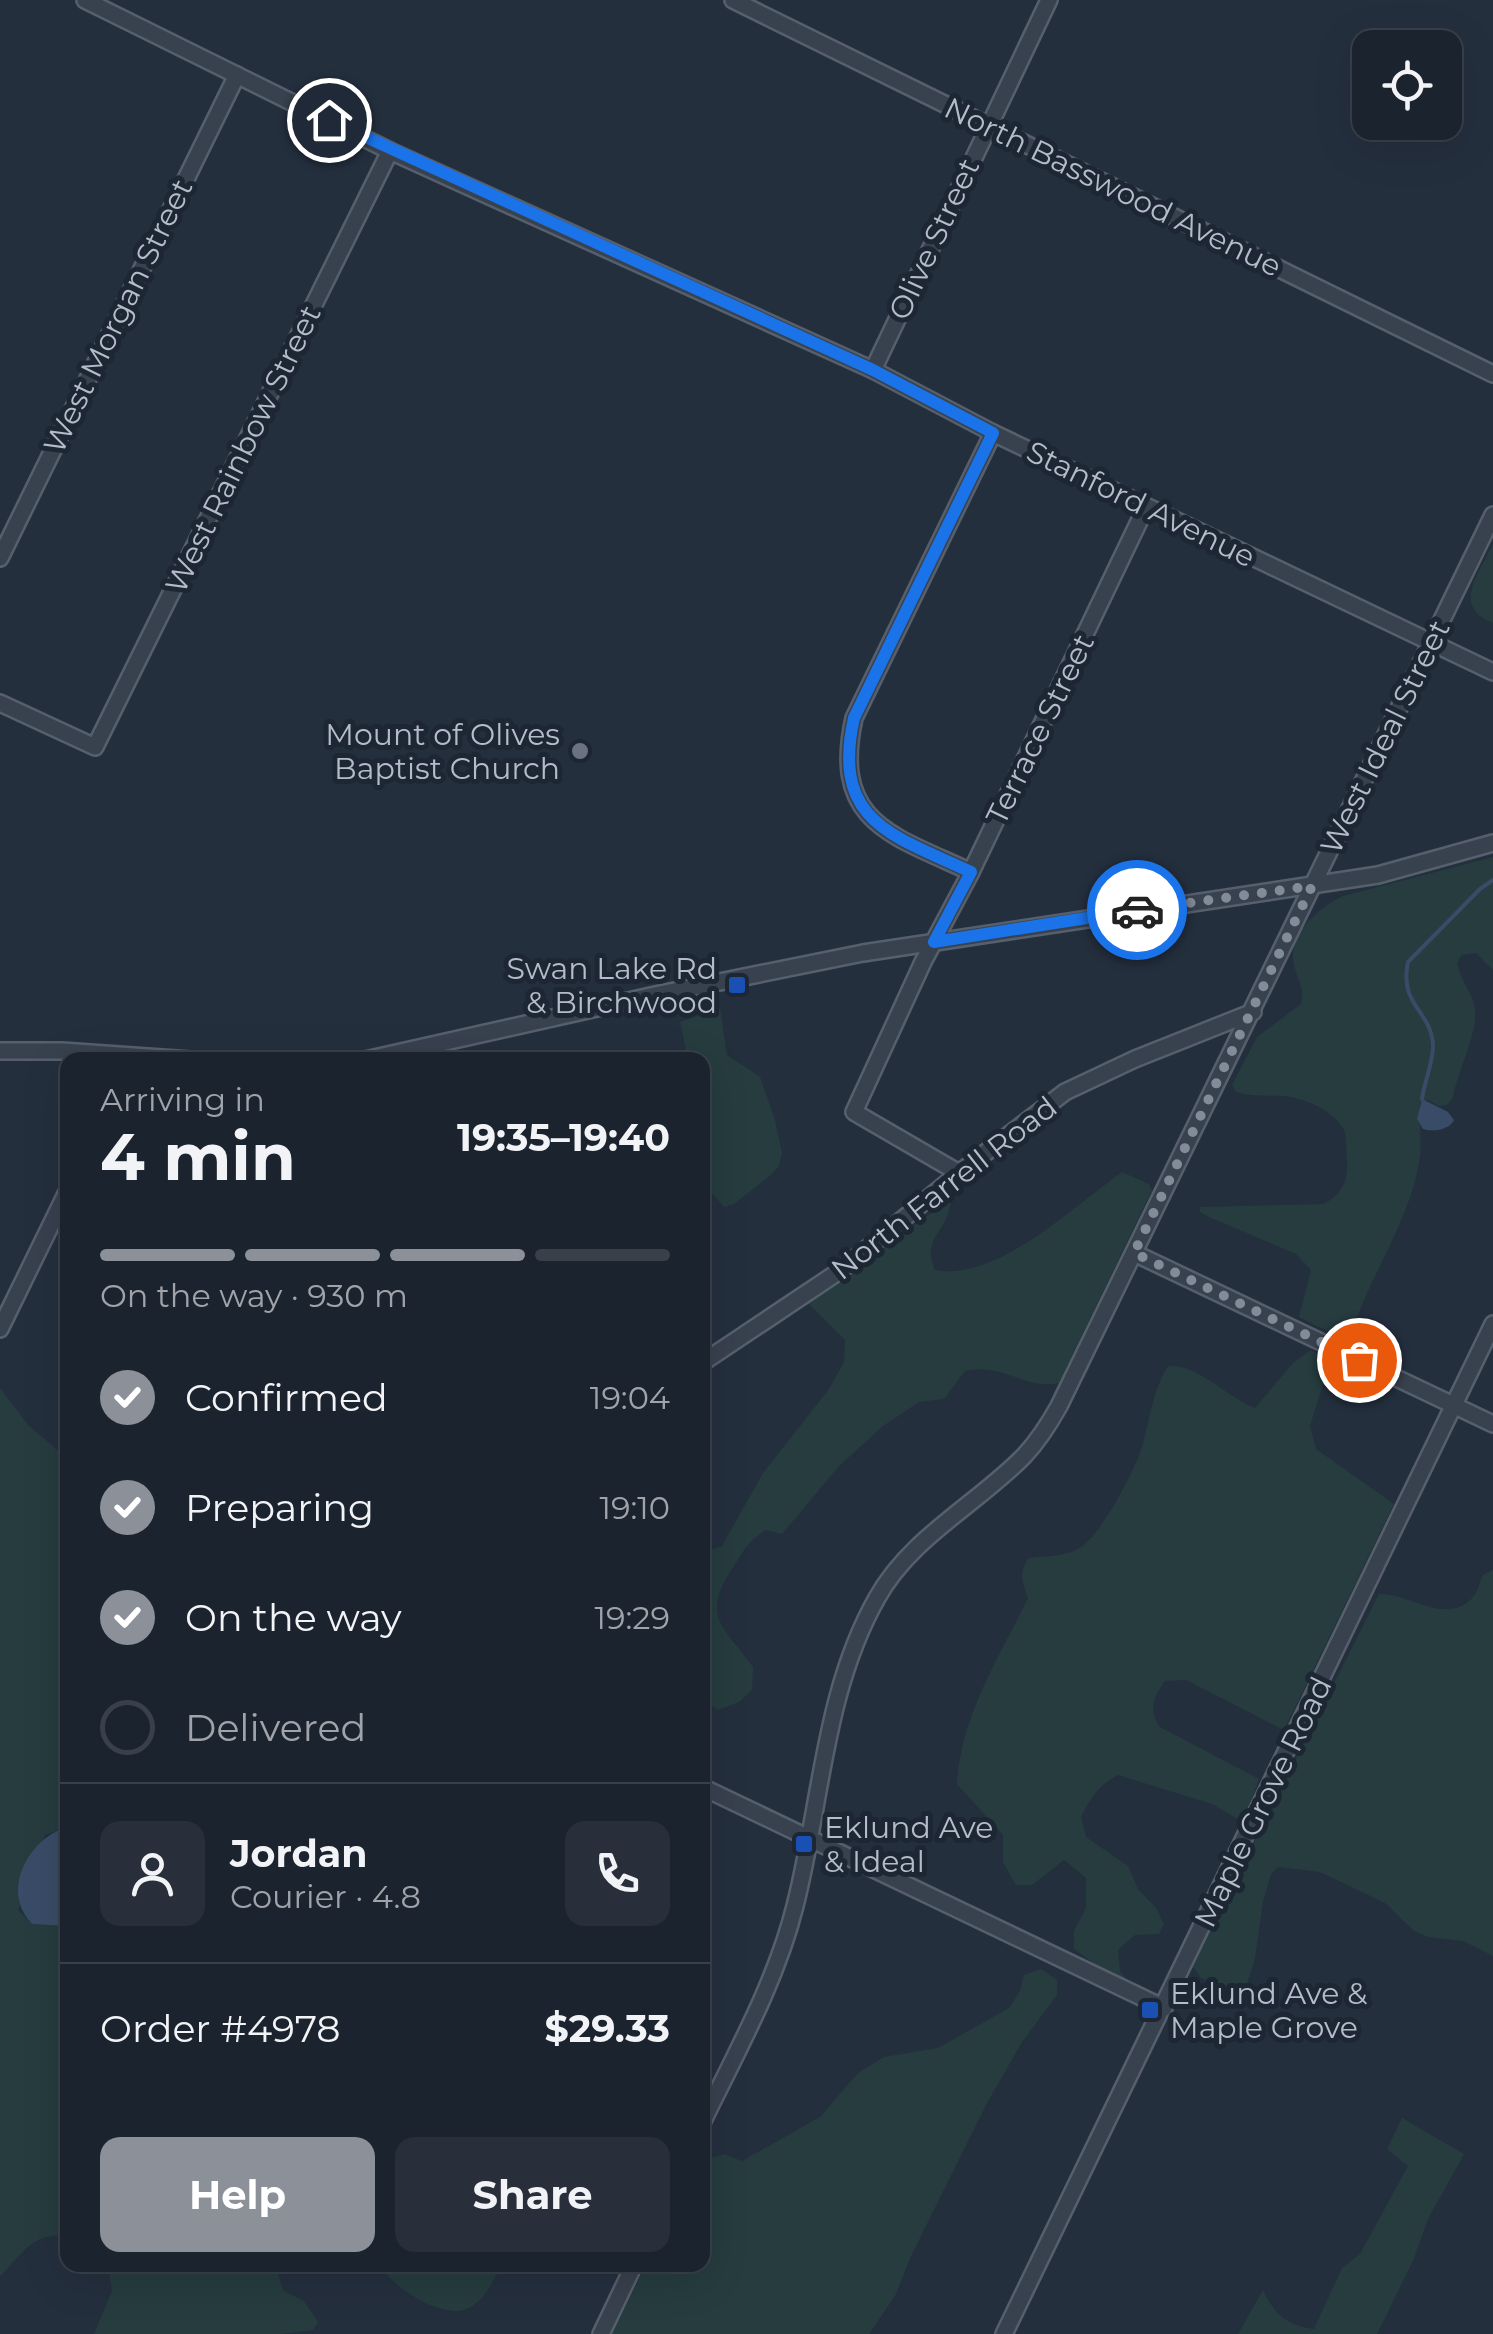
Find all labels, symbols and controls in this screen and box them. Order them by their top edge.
map controls [1352,30,1462,140]
button: locate [1352,30,1462,140]
pin [287,78,372,163]
street label: North Basswood Avenue [938,89,1288,285]
icon: home [302,93,357,148]
street label: Olive Street [881,152,987,326]
street label: West Morgan Street [35,173,201,459]
street label: West Rainbow Street [157,299,329,599]
street label: Stanford Avenue [1021,433,1261,575]
street label: West Ideal Street [1312,614,1458,860]
street label: Terrace Street [978,628,1102,830]
place label: Mount of Olives Baptist Church [325,716,560,787]
marker: Mount of Olives Baptist Church [569,740,591,762]
courier [1087,860,1187,960]
icon: car [1110,883,1165,938]
place label: Swan Lake Rd & Birchwood [507,950,717,1021]
marker: Swan Lake Rd & Birchwood [726,974,748,996]
text: Arriving in [100,1080,265,1119]
street label: North Farrell Road [824,1088,1064,1288]
text: 19:35–19:40 [457,1114,670,1161]
text: 4 min [100,1117,296,1196]
text: On the way · 930 m [100,1276,408,1315]
pin [1317,1318,1402,1403]
icon: bag [1332,1333,1387,1388]
icon: check [100,1370,155,1425]
text: Confirmed [185,1374,388,1421]
text: 19:04 [590,1378,670,1417]
icon: check [100,1480,155,1535]
text: Preparing [185,1484,374,1531]
text: 19:10 [599,1488,670,1527]
icon: check [100,1590,155,1645]
text: On the way [185,1594,402,1641]
text: 19:29 [595,1598,670,1637]
street label: Maple Grove Road [1186,1671,1340,1933]
text: Delivered [185,1704,366,1751]
place label: Eklund Ave & Ideal [824,1809,993,1880]
button: person [100,1821,205,1926]
button: phone [565,1821,670,1926]
text: Jordan [230,1830,368,1877]
marker: Eklund Ave & Ideal [793,1833,815,1855]
text: Courier · 4.8 [230,1877,421,1916]
place label: Eklund Ave & Maple Grove [1170,1975,1367,2046]
marker: Eklund Ave & Maple Grove [1139,1999,1161,2021]
text: Order #4978 [100,2005,341,2052]
text: $29.33 [544,2005,670,2052]
button: Help [100,2137,375,2252]
button: Share [395,2137,670,2252]

